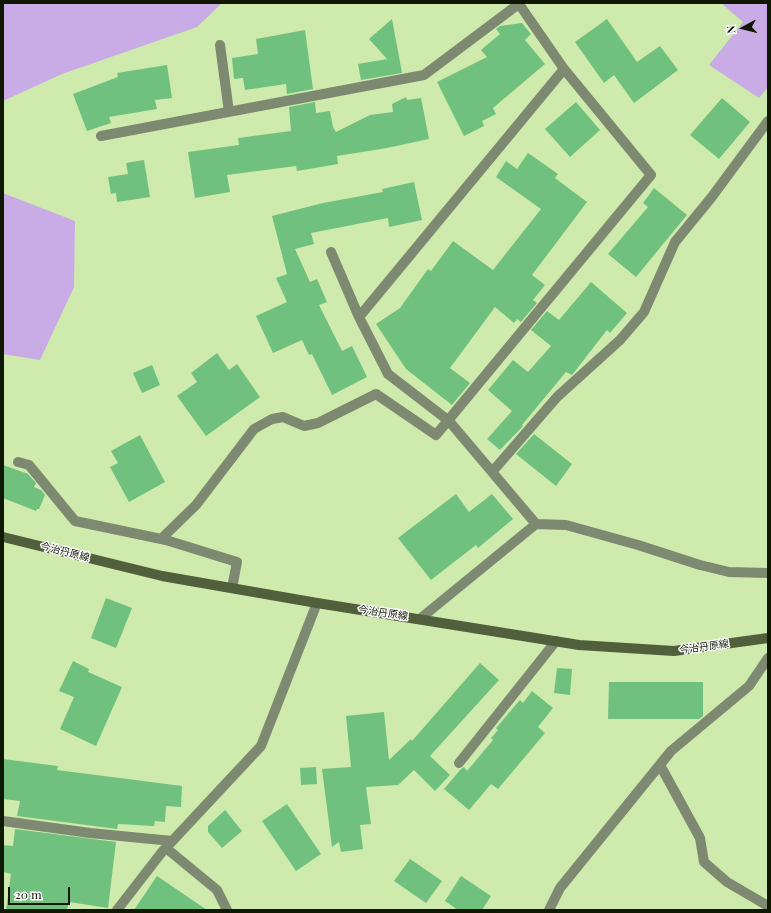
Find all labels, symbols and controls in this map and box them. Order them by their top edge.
north arrow [723,8,763,48]
text: N [723,25,739,34]
street label: 今治丹原線 [39,540,91,564]
street label: 今治丹原線 [357,604,409,622]
street label: 今治丹原線 [678,638,730,656]
scale bar [10,879,72,905]
text: 20 m [15,886,42,902]

